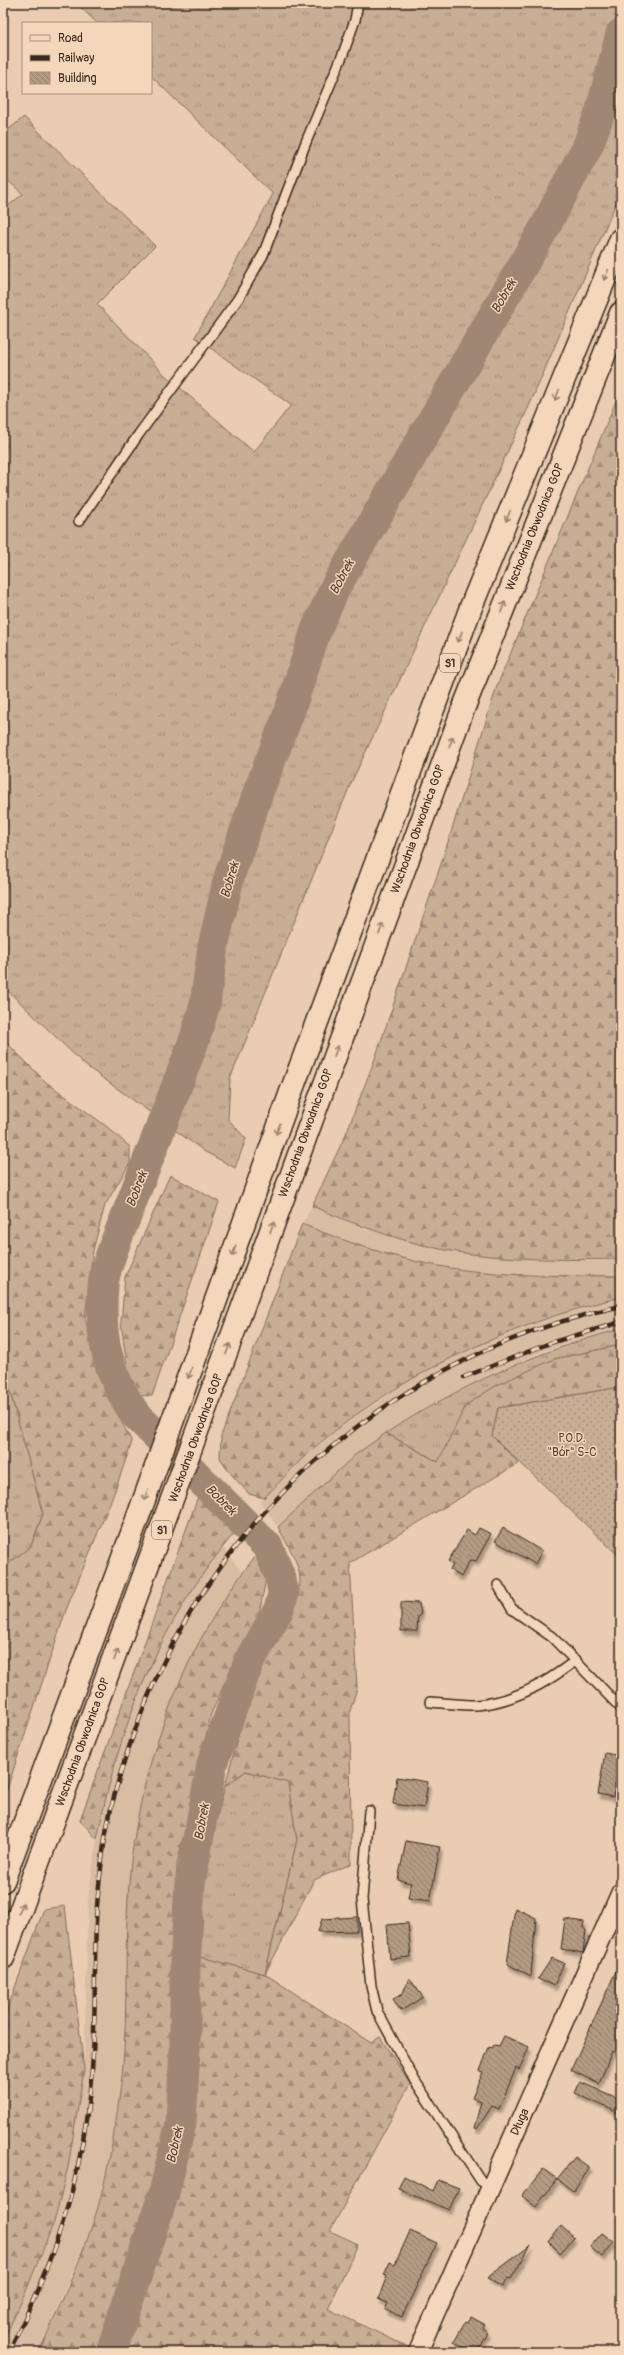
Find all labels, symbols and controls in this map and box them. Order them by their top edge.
legend [22,22,152,94]
text: Road [58,31,83,46]
text: Railway [58,51,94,66]
text: Building [58,71,97,86]
one-way arrow [602,269,609,281]
water label: Bobrek [488,275,521,316]
one-way arrow [552,389,560,401]
street label: Wschodnia Obwodnica GOP [503,461,568,593]
one-way arrow [503,509,511,521]
water label: Bobrek [326,556,358,597]
one-way arrow [499,602,507,614]
one-way arrow [455,630,463,642]
road number: S1 [440,654,460,672]
one-way arrow [448,736,456,748]
street label: Wschodnia Obwodnica GOP [388,762,448,896]
water label: Bobrek [217,859,243,900]
one-way arrow [378,924,386,936]
one-way arrow [333,1045,340,1058]
street label: Wschodnia Obwodnica GOP [276,1066,336,1200]
one-way arrow [273,1122,281,1134]
water label: Bobrek [123,1167,152,1209]
one-way arrow [269,1220,276,1233]
one-way arrow [229,1244,237,1256]
one-way arrow [224,1343,232,1355]
one-way arrow [185,1367,193,1379]
street label: Wschodnia Obwodnica GOP [166,1371,226,1505]
park label: P.O.D. "Bór" S-C [547,1431,597,1460]
water label: Bobrek [202,1481,241,1520]
one-way arrow [141,1489,149,1501]
road number: S1 [152,1521,172,1539]
one-way arrow [112,1650,120,1662]
street label: Wschodnia Obwodnica GOP [53,1675,113,1809]
water label: Bobrek [191,1801,213,1842]
one-way arrow [18,1903,26,1915]
street label: Długa [507,2106,533,2138]
water label: Bobrek [163,2124,187,2165]

